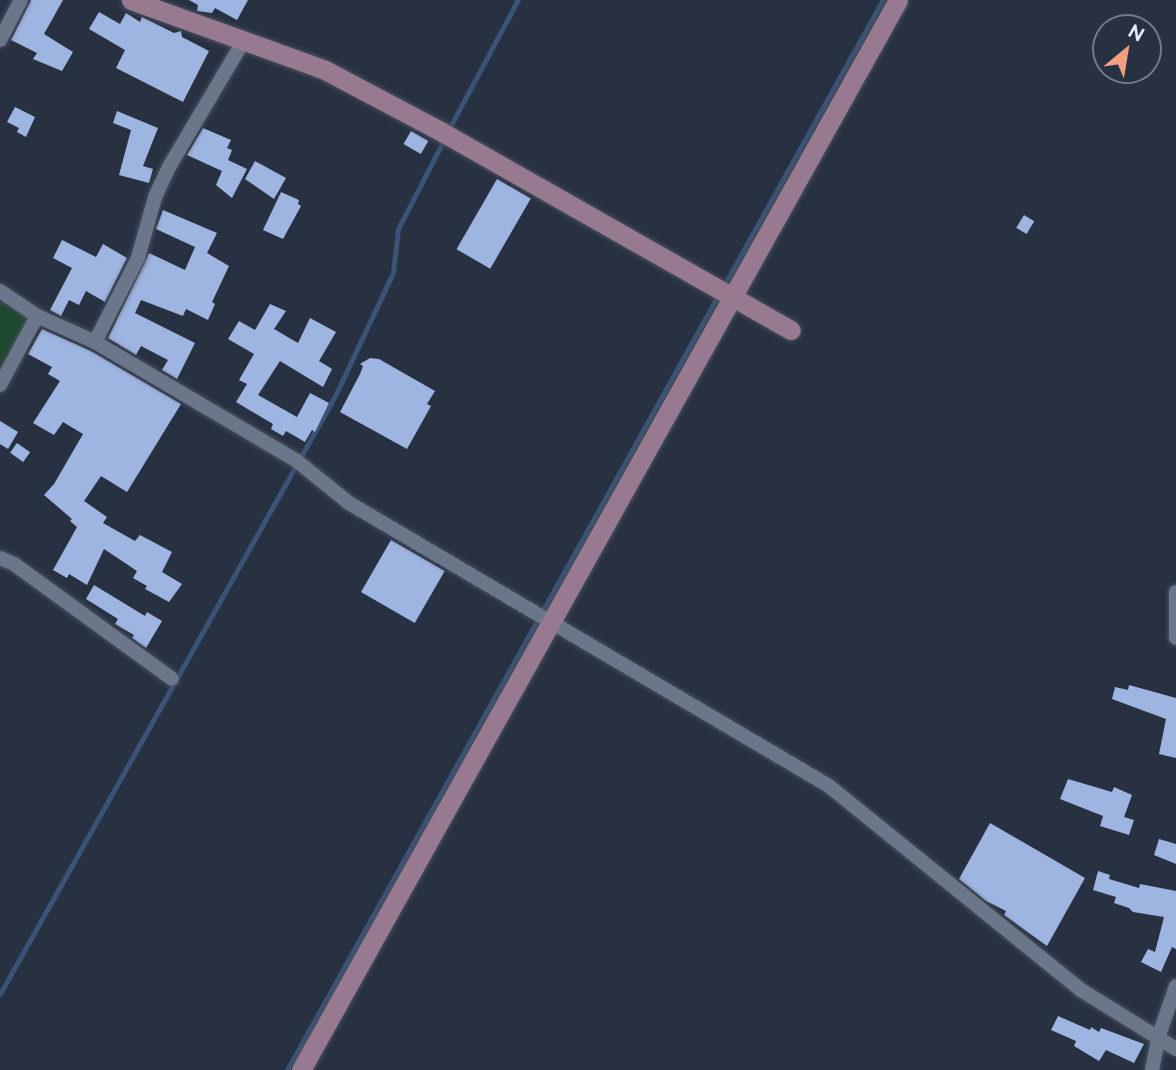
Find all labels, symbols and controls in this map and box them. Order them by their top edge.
north arrow [1092,14,1162,84]
text: N [1125,19,1148,46]

